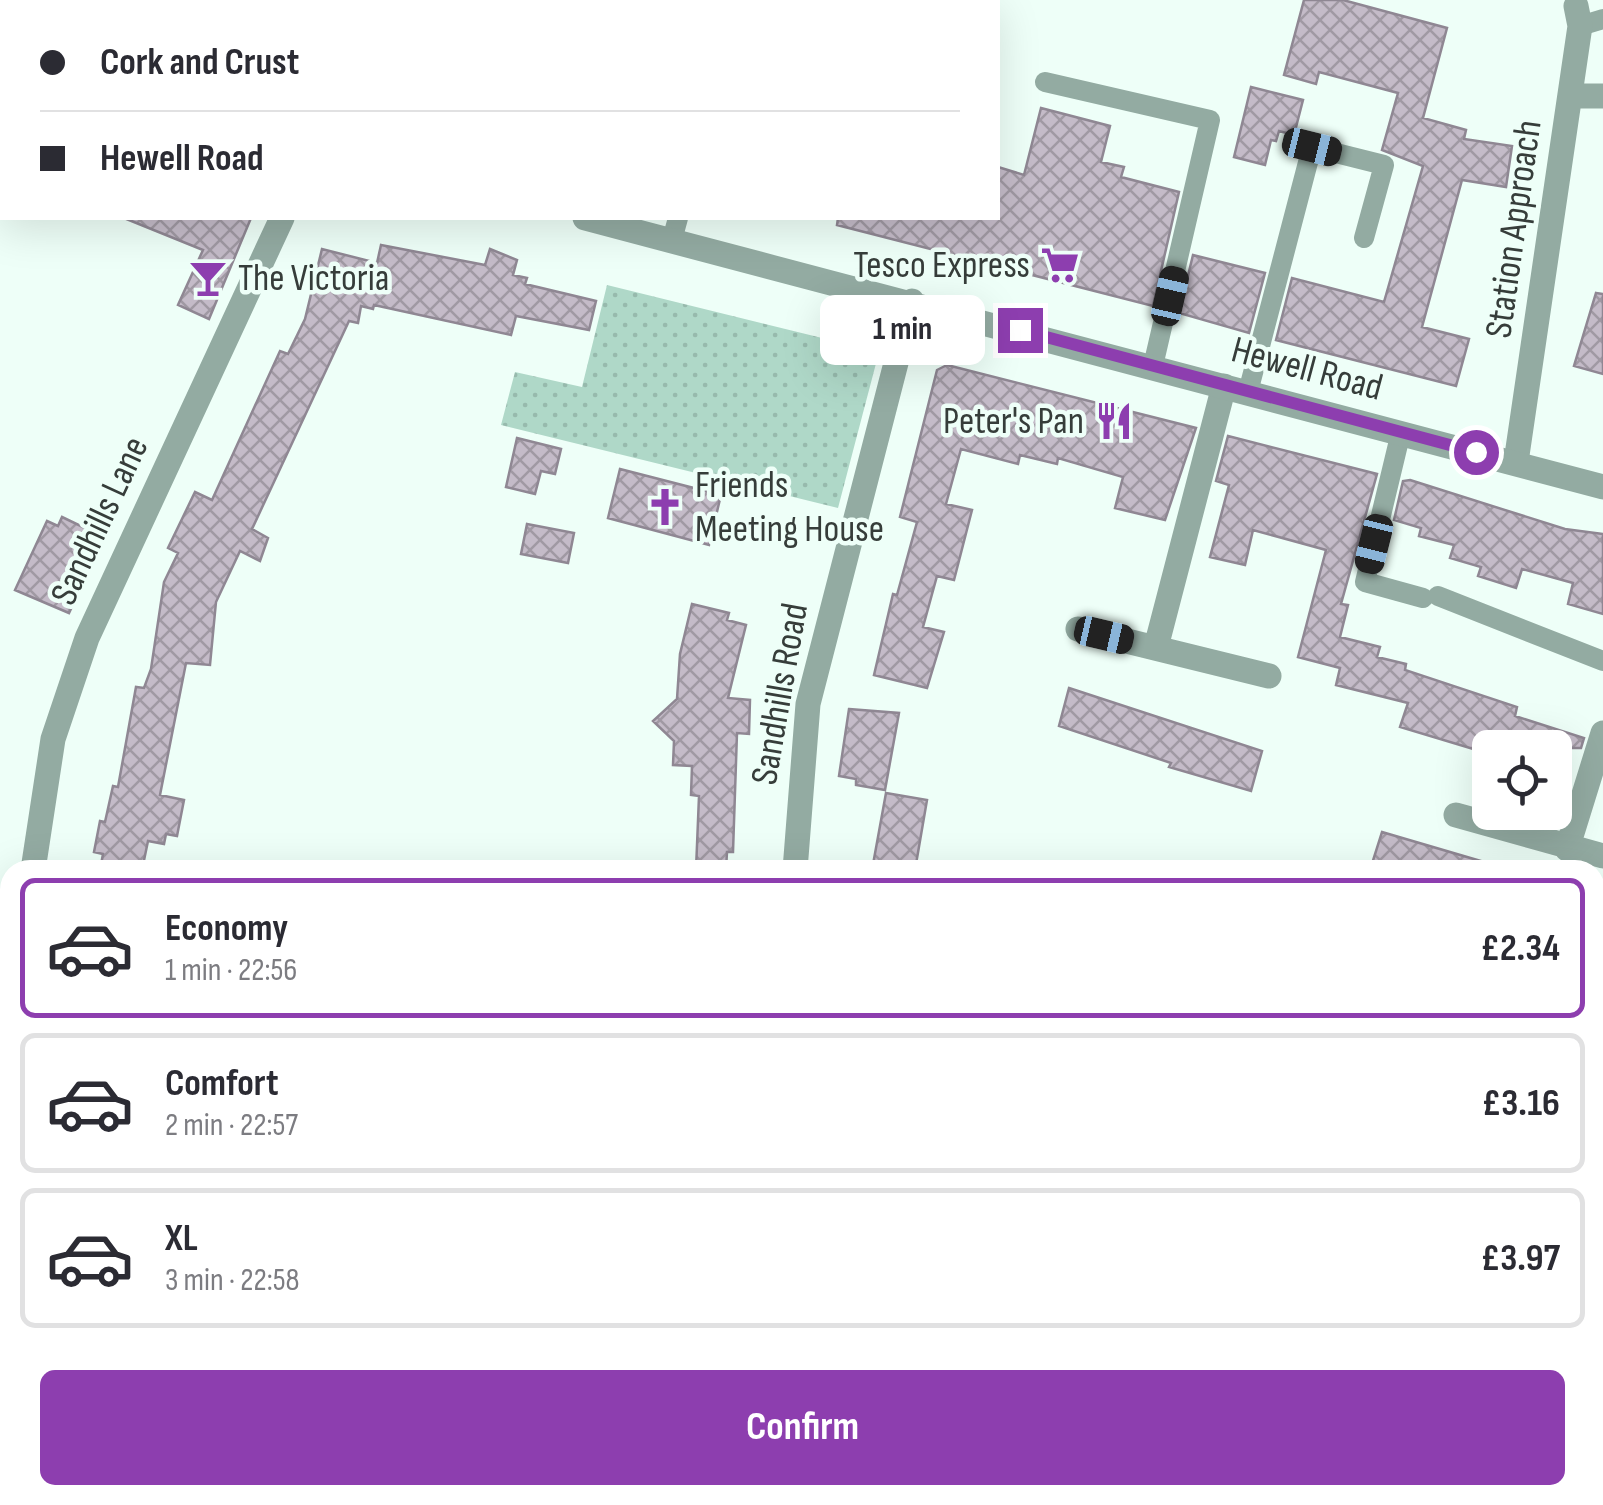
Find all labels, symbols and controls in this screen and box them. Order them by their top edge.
text: Cork and Crust [100,40,299,85]
street label: Station Approach [1476,117,1552,341]
car [1279,125,1345,169]
text: Hewell Road [100,136,264,181]
place label: Tesco Express [853,243,1030,288]
supermarket icon: Tesco Express [1039,244,1081,286]
place label: The Victoria [238,256,389,301]
bar icon: The Victoria [187,257,229,299]
car [1149,263,1191,329]
callout: 1 min [820,295,985,365]
route end [998,308,1043,353]
text: 1 min [873,310,932,349]
street label: Hewell Road [1227,327,1387,411]
place label: Peter's Pan [943,399,1084,444]
restaurant icon: Peter's Pan [1093,400,1135,442]
street label: Sandhills Lane [41,430,159,612]
route start [1454,430,1499,475]
place label: Friends Meeting House [695,463,884,552]
church icon: Friends Meeting House [644,486,686,528]
car [1352,511,1396,577]
street label: Sandhills Road [742,600,818,788]
car [1071,614,1137,656]
map controls [1472,730,1572,830]
button: locate [1472,730,1572,830]
icon: car [45,903,135,993]
text: Economy [165,906,288,951]
text: £2.34 [1480,926,1560,971]
text: 1 min · 22:56 [165,951,297,990]
icon: car [45,1058,135,1148]
text: Comfort [165,1061,279,1106]
text: £3.16 [1482,1081,1560,1126]
text: 2 min · 22:57 [165,1106,298,1145]
icon: car [45,1213,135,1303]
text: XL [165,1216,198,1261]
text: £3.97 [1481,1236,1560,1281]
text: 3 min · 22:58 [165,1261,300,1300]
button: Confirm [40,1370,1565,1485]

